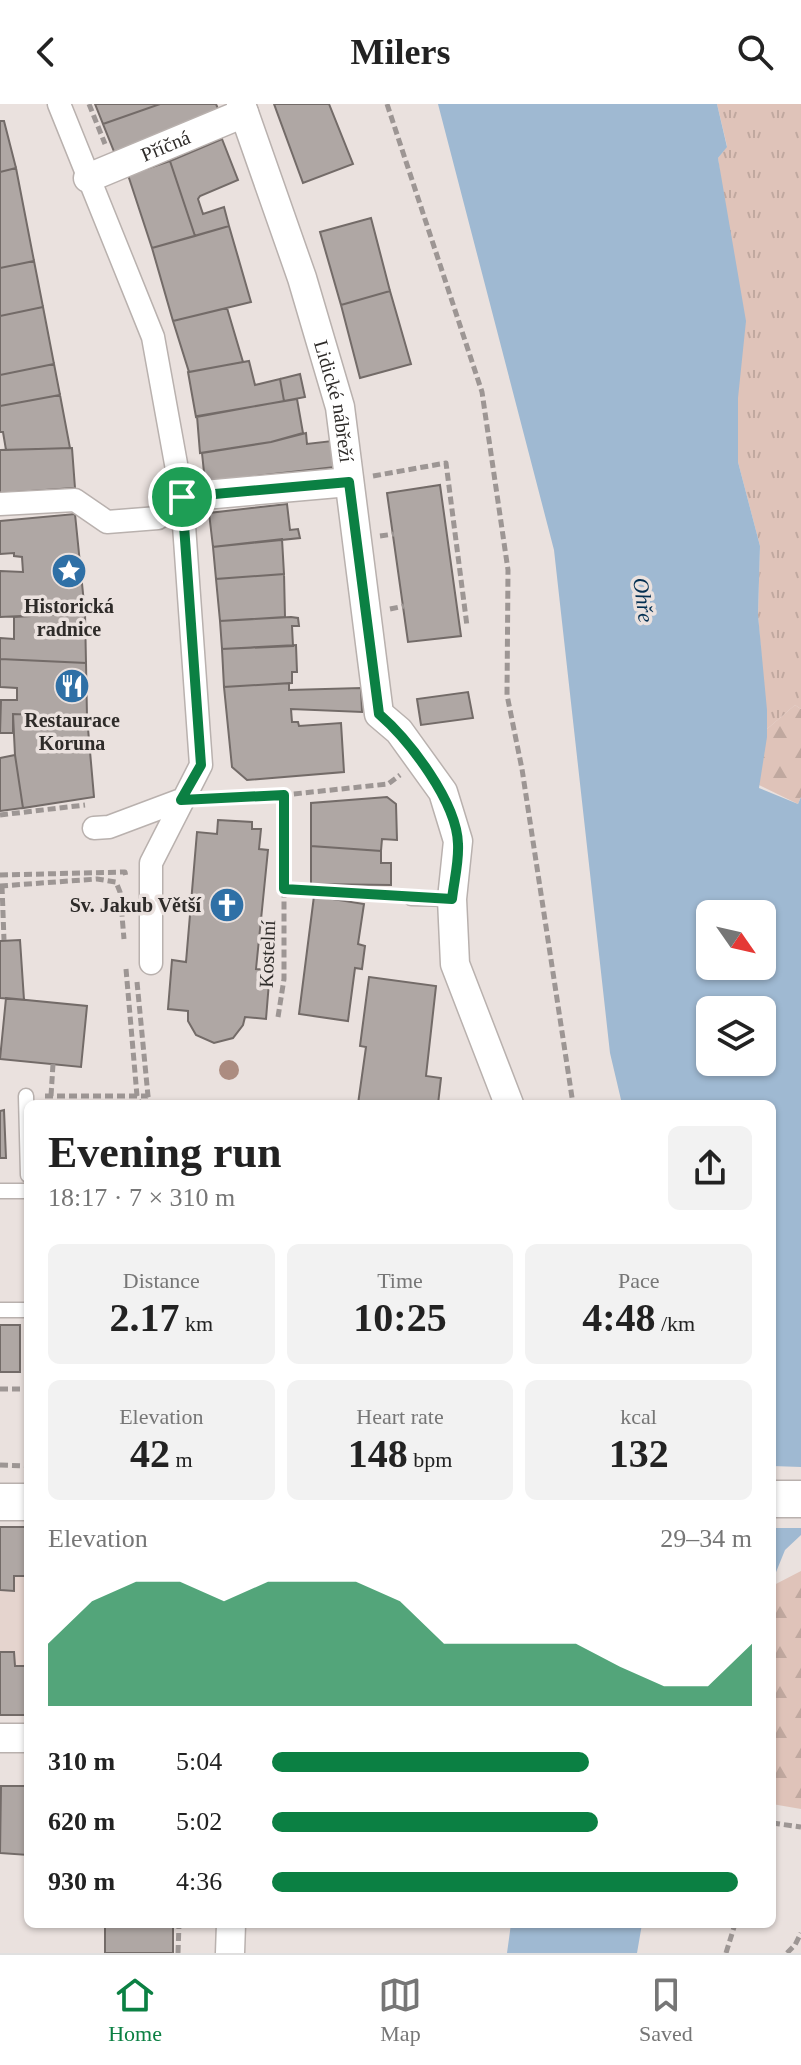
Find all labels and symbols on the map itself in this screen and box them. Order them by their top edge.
street label: Příčná [138,126,193,166]
street label: Lidické nábřeží [310,337,358,464]
pin [148,463,216,531]
place icon: Historická radnice [50,552,88,590]
water label: Ohře [628,576,659,624]
place label: Historická radnice [24,595,114,640]
restaurant icon: Restaurace Koruna [53,667,91,705]
place label: Restaurace Koruna [24,709,120,754]
church icon: Sv. Jakub Větší [208,886,246,924]
place label: Sv. Jakub Větší [70,894,201,916]
north arrow [696,900,776,980]
street label: Kostelní [255,919,279,988]

